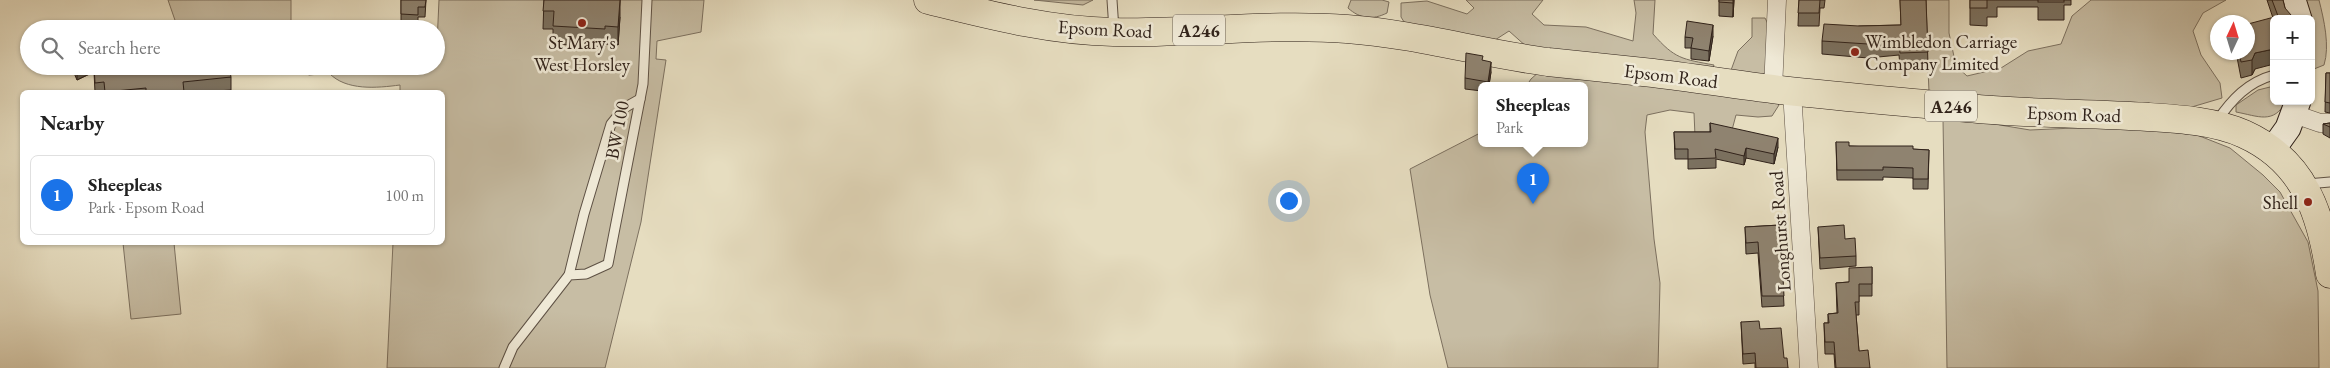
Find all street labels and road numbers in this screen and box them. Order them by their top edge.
street label: Epsom Road [1057,14,1153,44]
road number: A246 [1173,14,1225,46]
street label: Epsom Road [1623,58,1720,94]
road number: A246 [1925,90,1977,122]
street label: BW 100 [599,99,635,161]
street label: Epsom Road [2026,100,2122,128]
street label: Longhurst Road [1763,170,1797,292]

